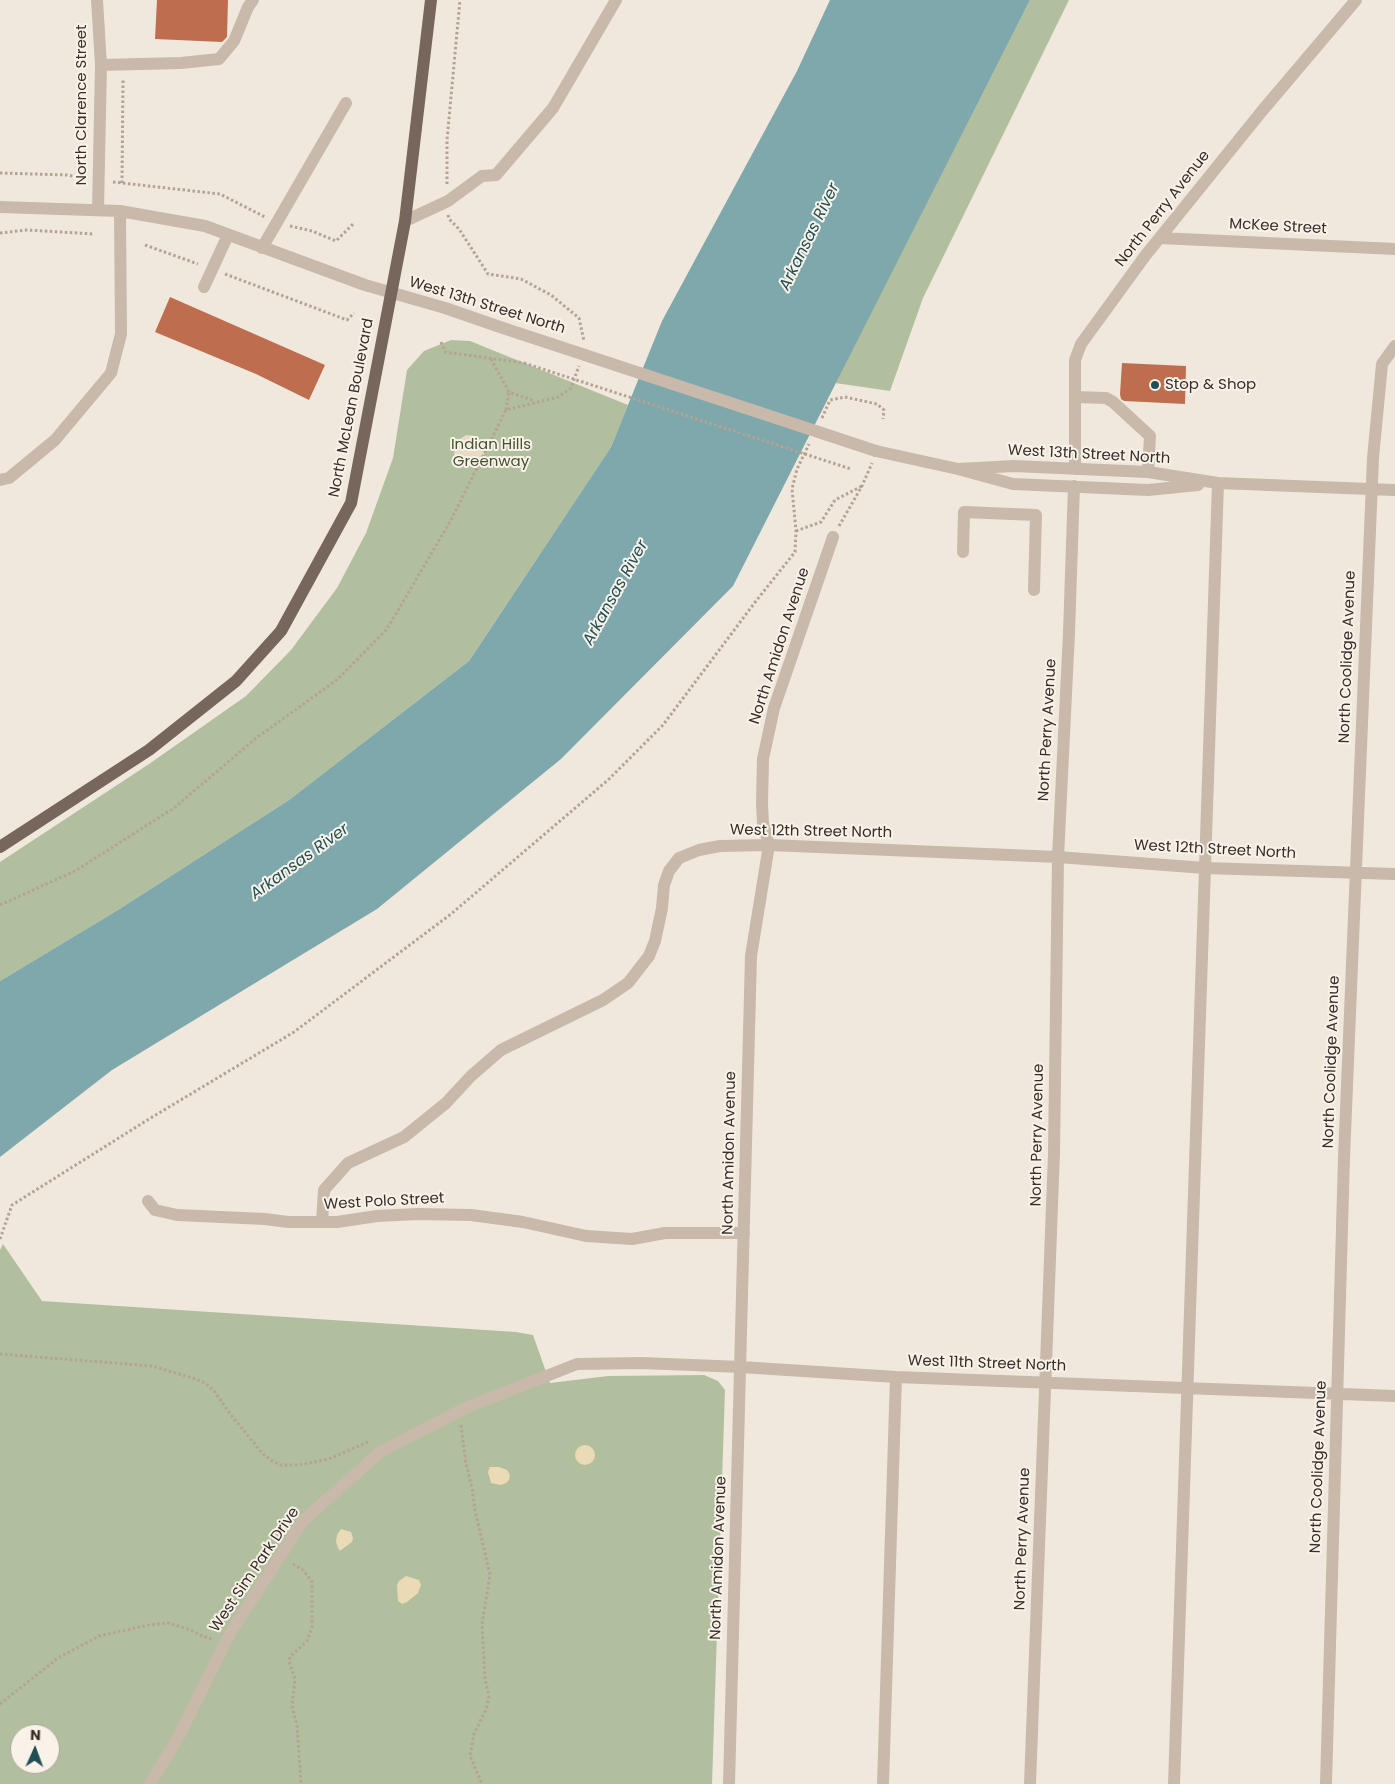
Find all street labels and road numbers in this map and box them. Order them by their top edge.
street label: North Clarence Street [73,24,91,186]
street label: North Perry Avenue [1112,147,1214,271]
street label: McKee Street [1229,215,1327,239]
street label: West 13th Street North [407,274,567,338]
street label: North McLean Boulevard [326,317,378,499]
street label: West 13th Street North [1007,442,1171,468]
street label: North Amidon Avenue [746,565,814,727]
street label: North Coolidge Avenue [1336,570,1360,744]
street label: North Perry Avenue [1035,658,1061,802]
street label: West 12th Street North [730,822,892,842]
street label: West 12th Street North [1133,837,1297,863]
street label: North Coolidge Avenue [1320,975,1344,1149]
street label: North Perry Avenue [1028,1063,1048,1207]
street label: North Amidon Avenue [720,1071,740,1235]
street label: West Polo Street [323,1190,445,1214]
street label: West 11th Street North [907,1352,1067,1376]
street label: North Coolidge Avenue [1307,1380,1331,1554]
street label: North Perry Avenue [1012,1467,1034,1611]
street label: North Amidon Avenue [707,1476,731,1640]
street label: West Sim Park Drive [206,1504,304,1636]

